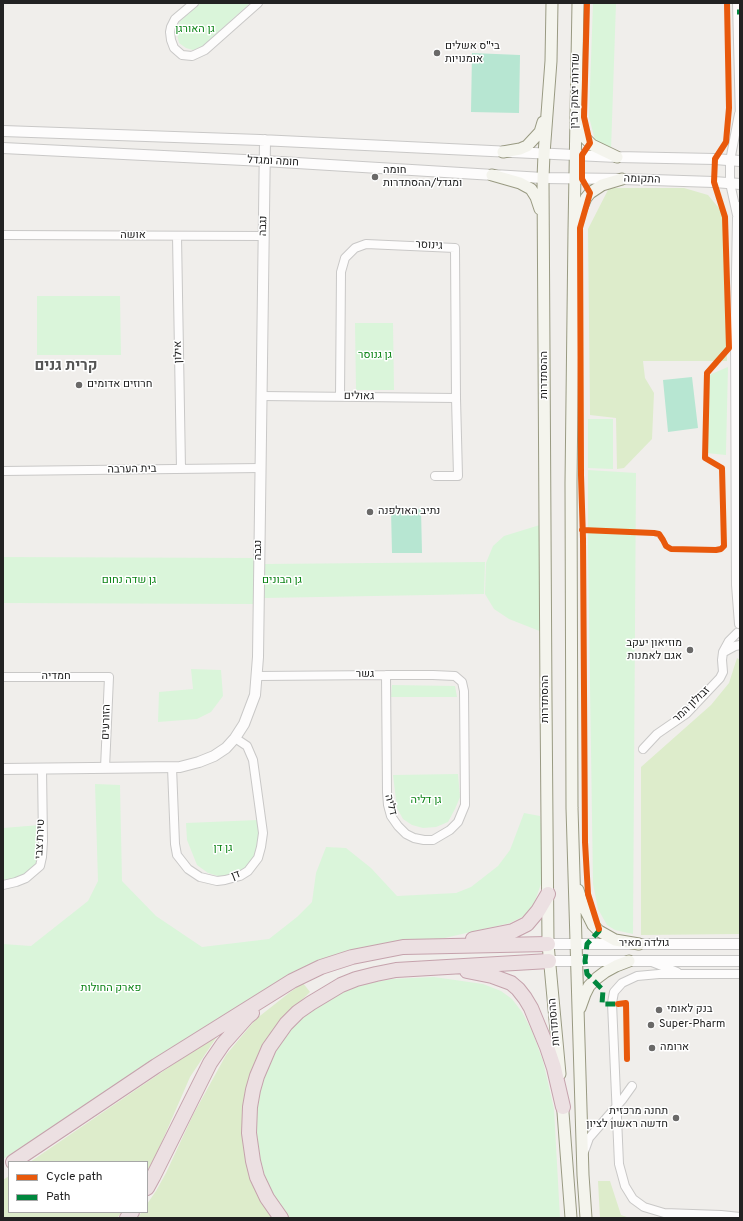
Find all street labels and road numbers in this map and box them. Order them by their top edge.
street label: שדרות יצחק רבין [569,53,583,129]
street label: חומה ומגדל [247,154,299,170]
street label: התקומה [623,173,661,187]
street label: נגבה [257,216,271,236]
street label: אושה [120,229,146,243]
street label: גינוסר [415,239,443,253]
street label: אילון [172,341,186,363]
street label: ההסתדרות [538,351,552,399]
street label: גאולים [344,390,374,404]
street label: בית הערבה [107,463,157,477]
street label: נגבה [252,540,266,560]
street label: גשר [356,668,374,682]
street label: חמדיה [41,670,71,684]
street label: ההסתדרות [539,675,553,723]
street label: זבולון המר [671,684,713,726]
street label: הזורעים [100,704,114,740]
street label: דליה [381,793,399,817]
street label: טירת צבי [33,819,49,859]
street label: דן [229,868,243,884]
street label: גולדה מאיר [619,937,669,951]
street label: ההסתדרות [546,997,564,1047]

